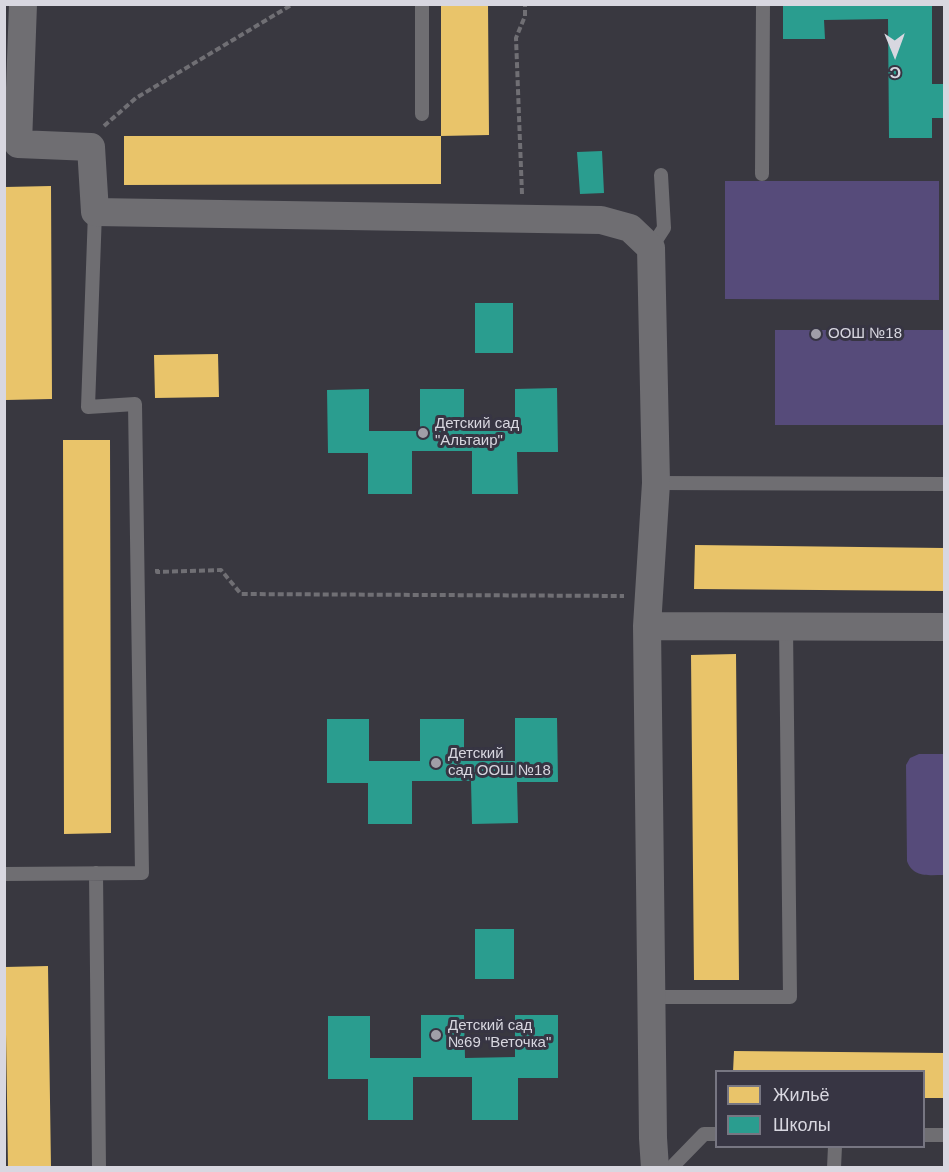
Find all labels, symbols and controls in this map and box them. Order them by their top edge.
north arrow [865,24,925,84]
text: С [889,64,901,81]
place label: ООШ №18 [828,325,902,343]
marker: ООШ №18 [809,327,823,341]
place label: Детский сад "Альтаир" [435,415,519,450]
marker: Детский сад "Альтаир" [416,426,430,440]
place label: Детский сад ООШ №18 [448,745,551,780]
marker: Детский сад ООШ №18 [429,756,443,770]
place label: Детский сад №69 "Веточка" [448,1017,551,1052]
marker: Детский сад №69 "Веточка" [429,1028,443,1042]
legend [715,1070,925,1148]
text: Жильё [773,1085,830,1105]
text: Школы [773,1115,831,1135]

